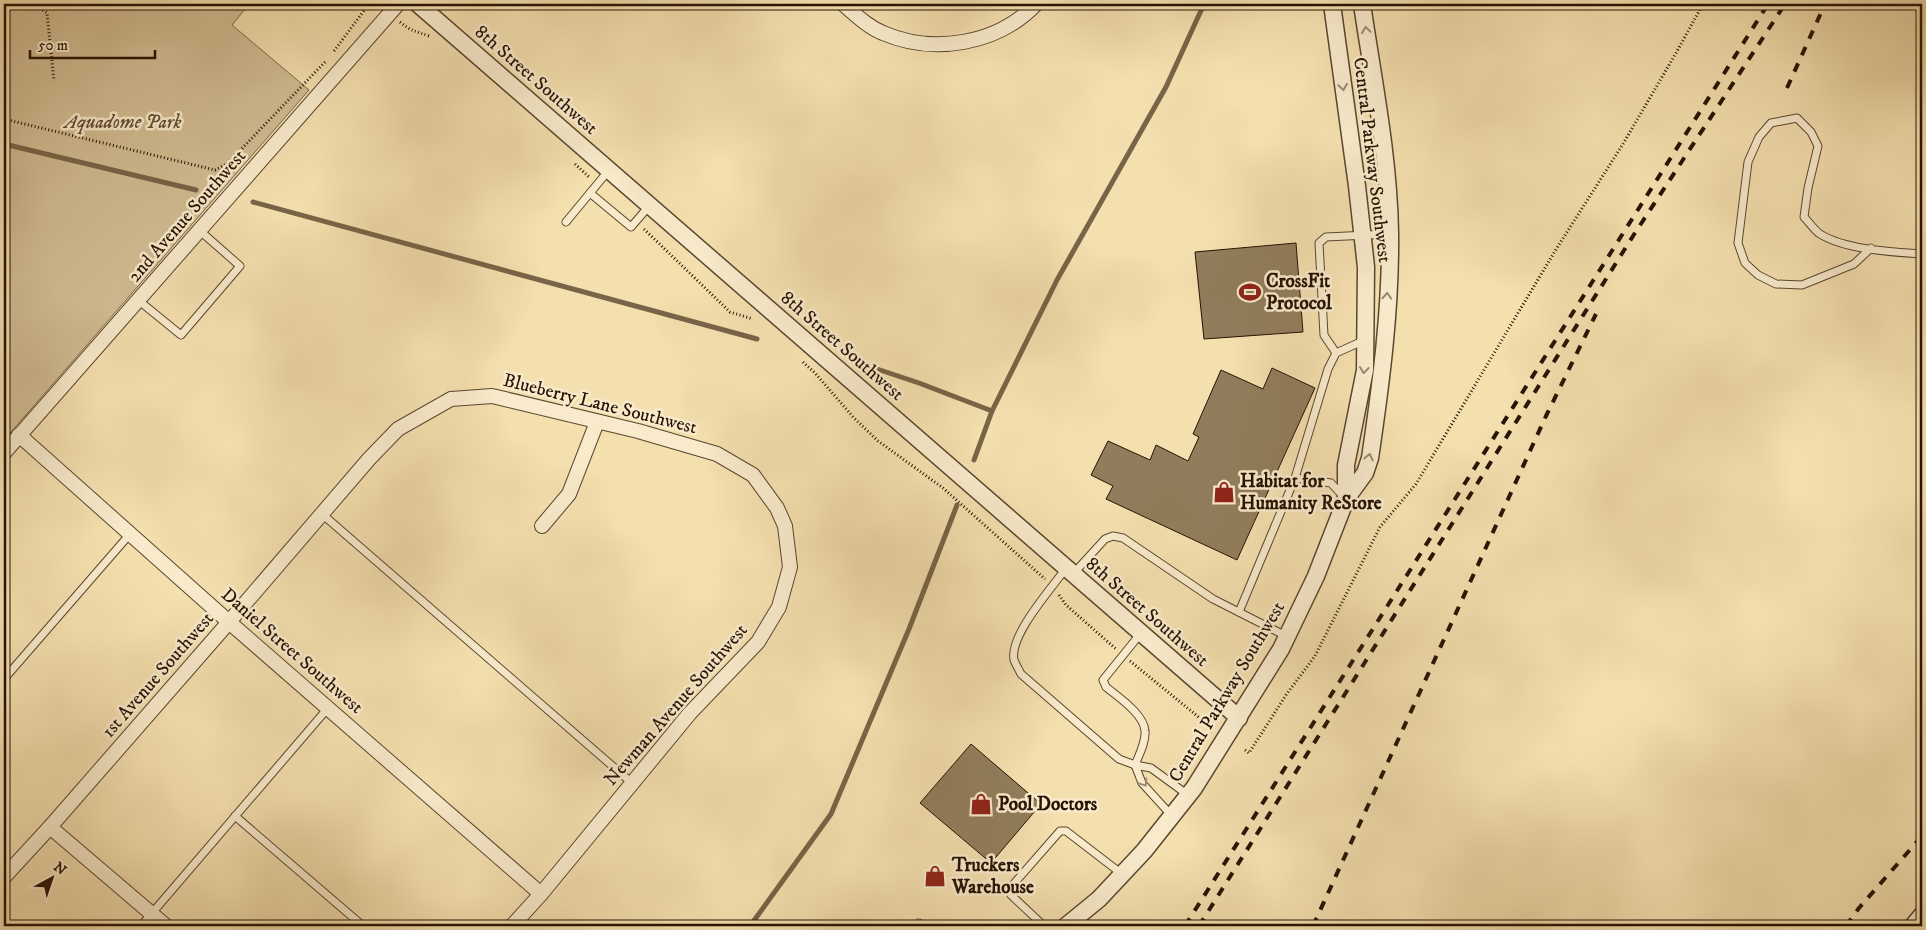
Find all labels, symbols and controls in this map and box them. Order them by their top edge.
street label: 8th Street Southwest [470,20,602,140]
one-way arrow [1361,26,1372,34]
scale bar [30,28,155,60]
text: 50 m [38,36,68,55]
street label: Central Parkway Southwest [1348,56,1396,264]
one-way arrow [1337,83,1348,91]
park label: Aquadome Park [62,111,182,135]
street label: 2nd Avenue Southwest [123,145,251,287]
place label: CrossFit Protocol [1266,270,1332,315]
sports icon: CrossFit Protocol [1237,279,1263,305]
street label: 8th Street Southwest [776,286,908,406]
one-way arrow [1382,292,1392,300]
one-way arrow [1359,366,1370,374]
street label: Blueberry Lane Southwest [501,369,699,439]
one-way arrow [1363,453,1374,462]
place label: Habitat for Humanity ReStore [1240,470,1382,515]
shop icon: Habitat for Humanity ReStore [1211,479,1237,505]
street label: 8th Street Southwest [1081,552,1213,672]
street label: Daniel Street Southwest [216,583,368,719]
street label: Central Parkway Southwest [1164,597,1290,787]
street label: 1st Avenue Southwest [97,607,219,743]
street label: Newman Avenue Southwest [599,619,753,791]
one-way arrow [1138,777,1147,787]
shop icon: Pool Doctors [968,791,994,817]
place label: Pool Doctors [998,793,1098,816]
north arrow [28,852,78,902]
place label: Truckers Warehouse [951,854,1034,899]
text: N [50,858,70,880]
shop icon: Truckers Warehouse [922,863,948,889]

